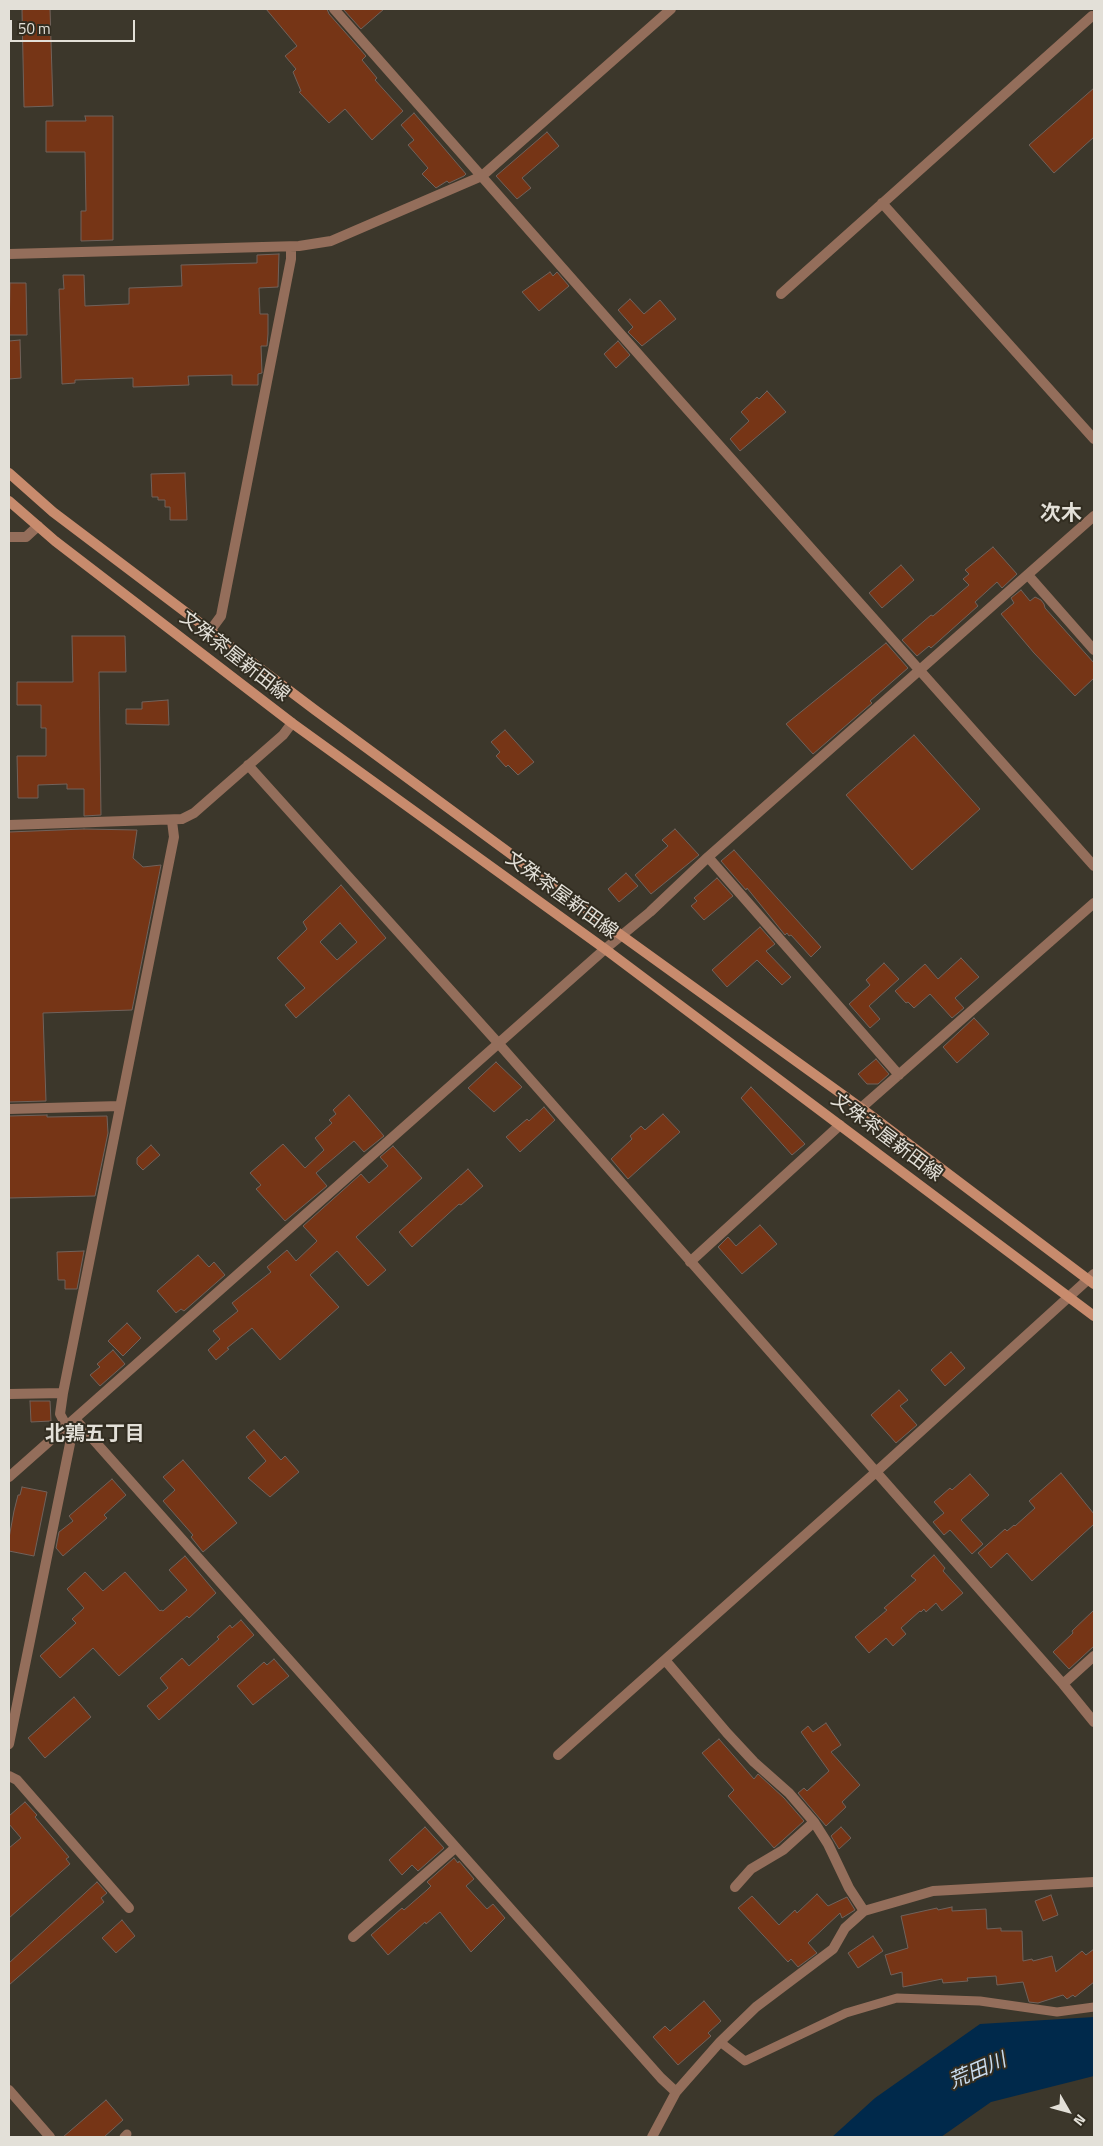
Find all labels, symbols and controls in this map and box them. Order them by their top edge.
scale bar [12,10,138,42]
text: 50 m [18,17,51,40]
district label: 次木 [1040,502,1082,528]
street label: 文殊茶屋新田線 [175,607,293,707]
street label: 文殊茶屋新田線 [500,848,622,944]
street label: 文殊茶屋新田線 [826,1089,946,1187]
district label: 北鶉五丁目 [45,1423,145,1447]
water label: 荒田川 [946,2049,1010,2095]
north arrow [1043,2086,1093,2136]
text: N [1069,2110,1091,2131]

